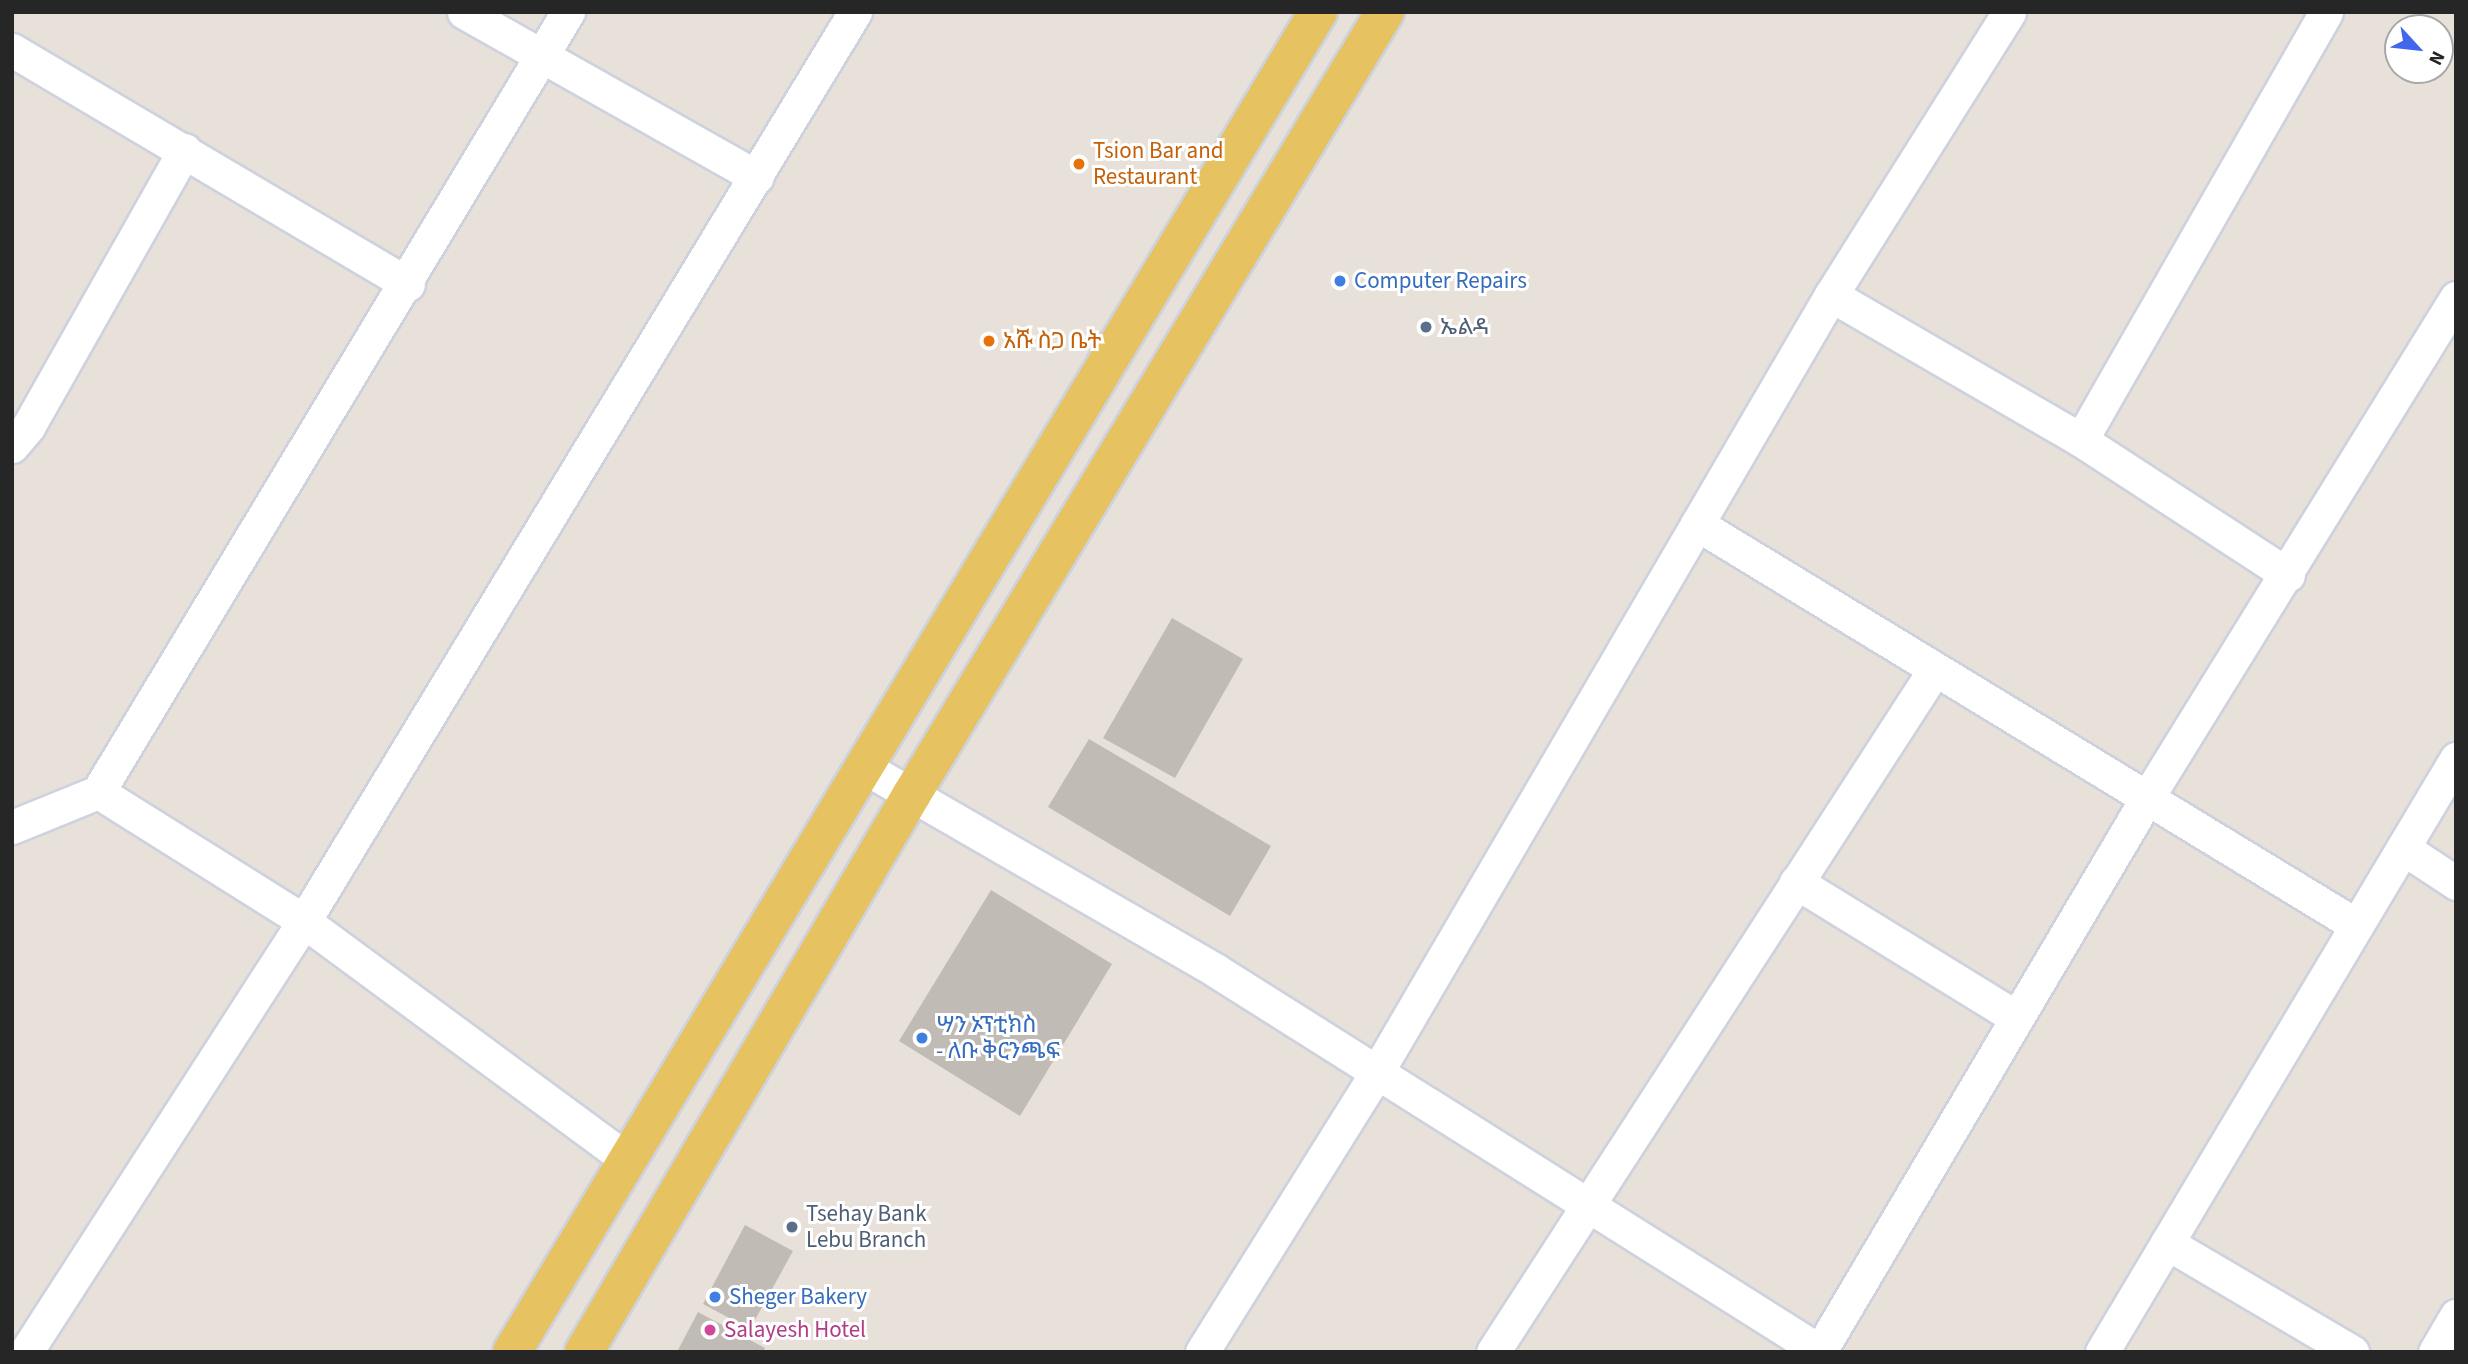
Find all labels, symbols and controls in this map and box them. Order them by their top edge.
north arrow [2384,14,2454,84]
text: N [2421,46,2451,70]
place label: Tsion Bar and Restaurant [1093,137,1224,191]
marker: Tsion Bar and Restaurant [1071,156,1087,172]
place label: Computer Repairs [1354,267,1527,295]
marker: Computer Repairs [1332,273,1348,289]
place label: ኤልዳ [1440,313,1489,341]
marker: ኤልዳ [1418,319,1434,335]
place label: አሹ ስጋ ቤት [1003,327,1101,355]
marker: አሹ ስጋ ቤት [981,333,997,349]
place label: ሣን ኦፕቲክስ - ለቡ ቅርንጫፍ [936,1011,1060,1065]
marker: ሣን ኦፕቲክስ - ለቡ ቅርንጫፍ [914,1030,930,1046]
place label: Tsehay Bank Lebu Branch [806,1200,927,1254]
marker: Tsehay Bank Lebu Branch [784,1219,800,1235]
place label: Sheger Bakery [729,1283,867,1311]
marker: Sheger Bakery [707,1289,723,1305]
place label: Salayesh Hotel [724,1316,866,1344]
marker: Salayesh Hotel [702,1322,718,1338]

